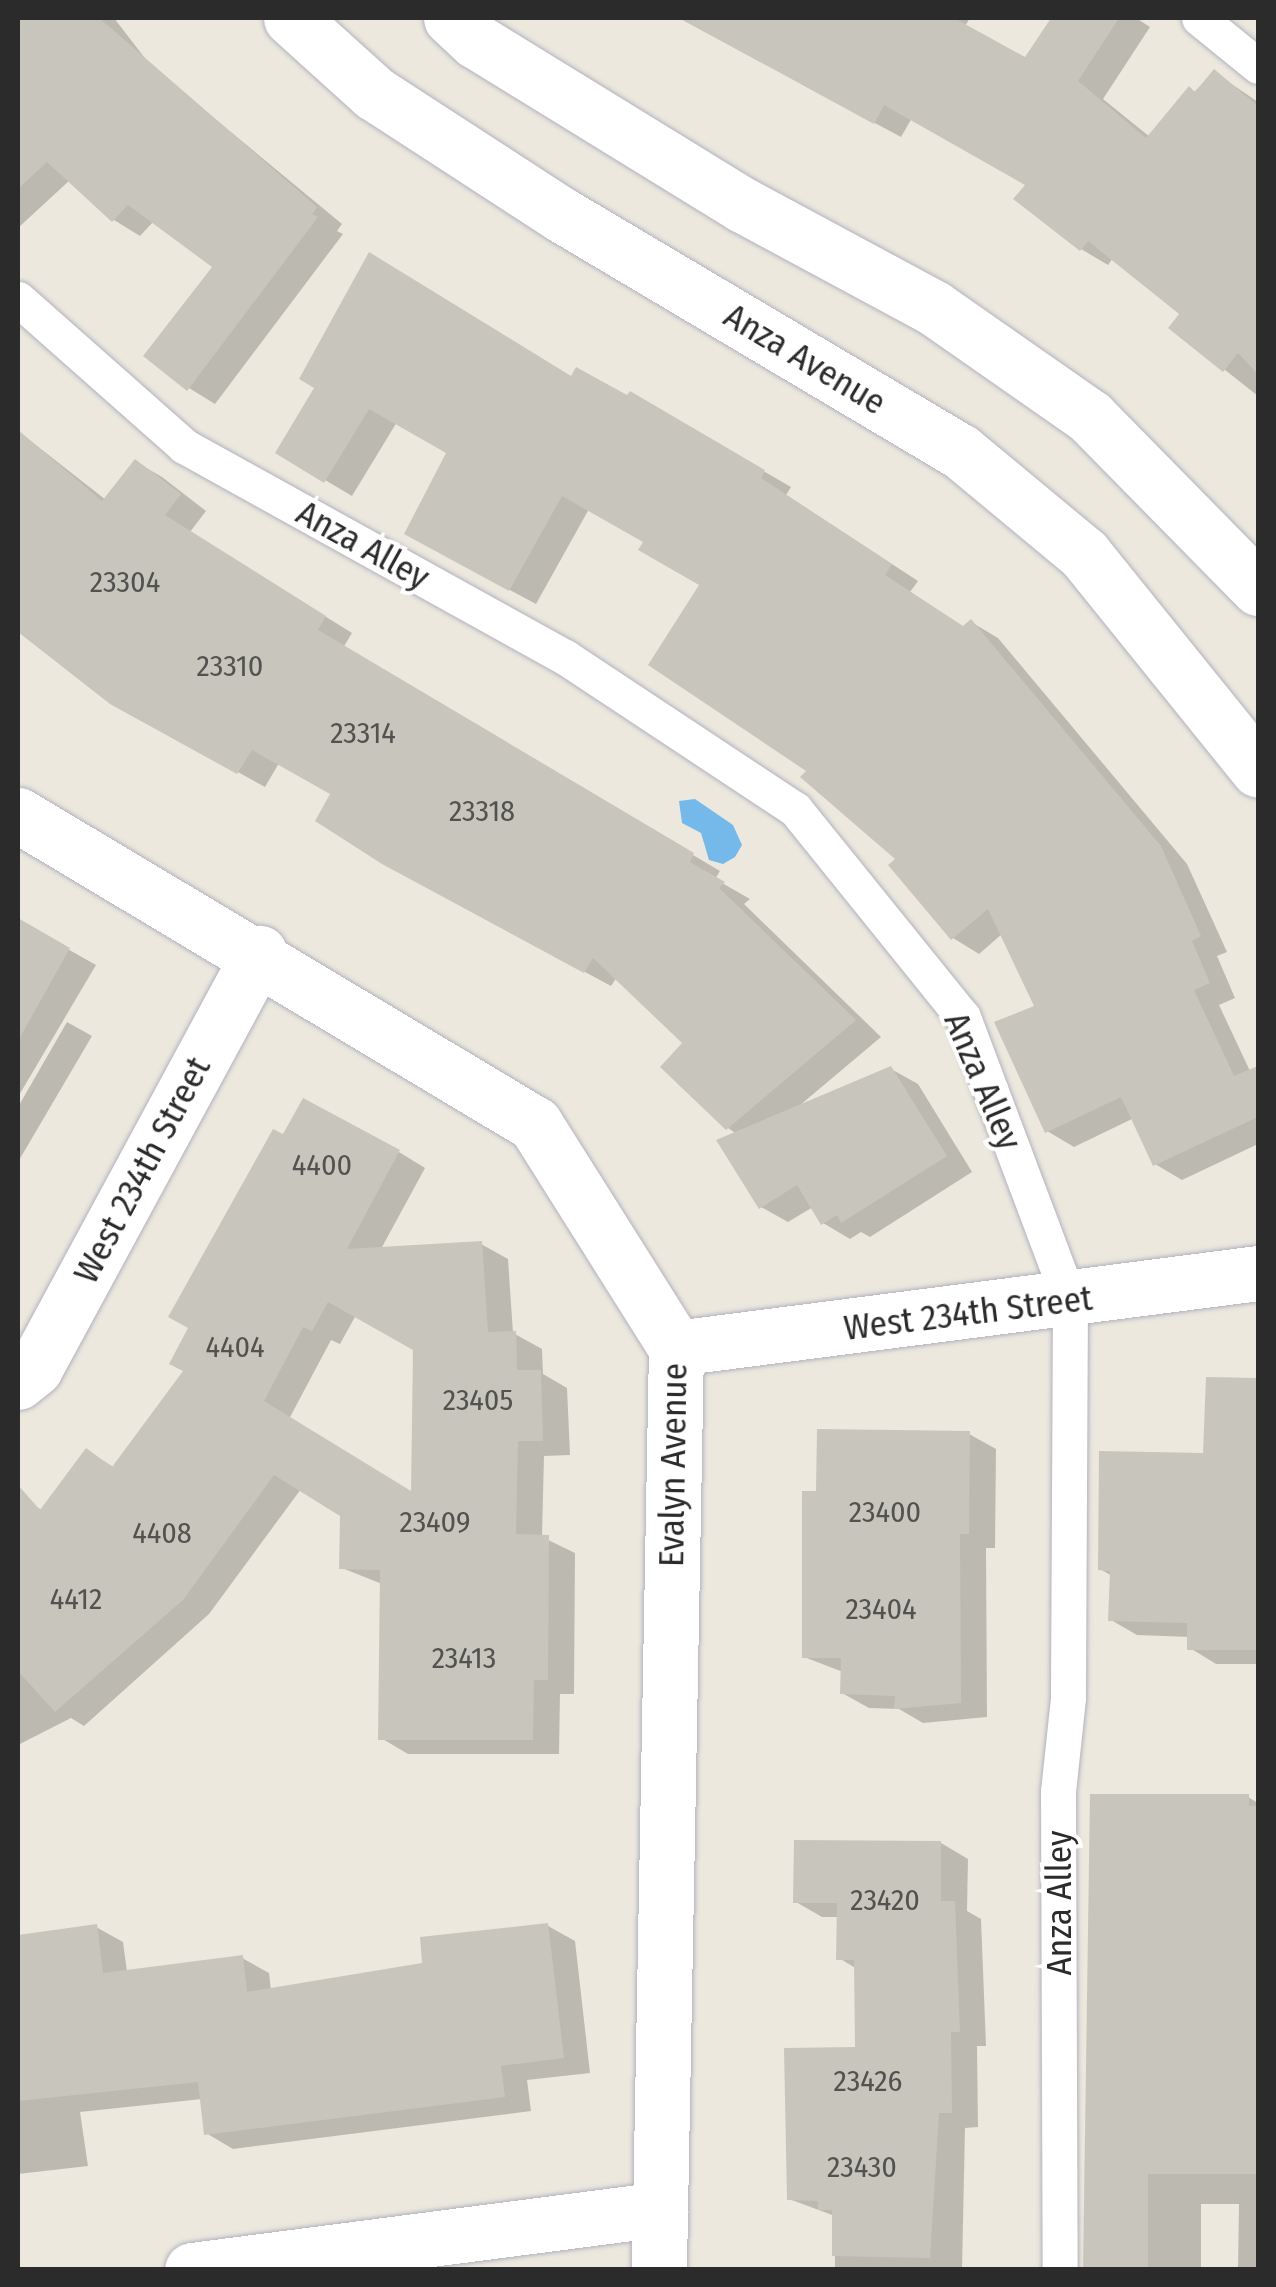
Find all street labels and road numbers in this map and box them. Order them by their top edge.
street label: Anza Avenue [717,294,893,424]
street label: Anza Alley [289,491,437,599]
street label: Anza Alley [935,1006,1031,1156]
street label: West 234th Street [65,1050,219,1290]
street label: West 234th Street [841,1277,1095,1349]
street label: Evalyn Avenue [650,1363,696,1567]
street label: Anza Alley [1038,1830,1080,1976]

